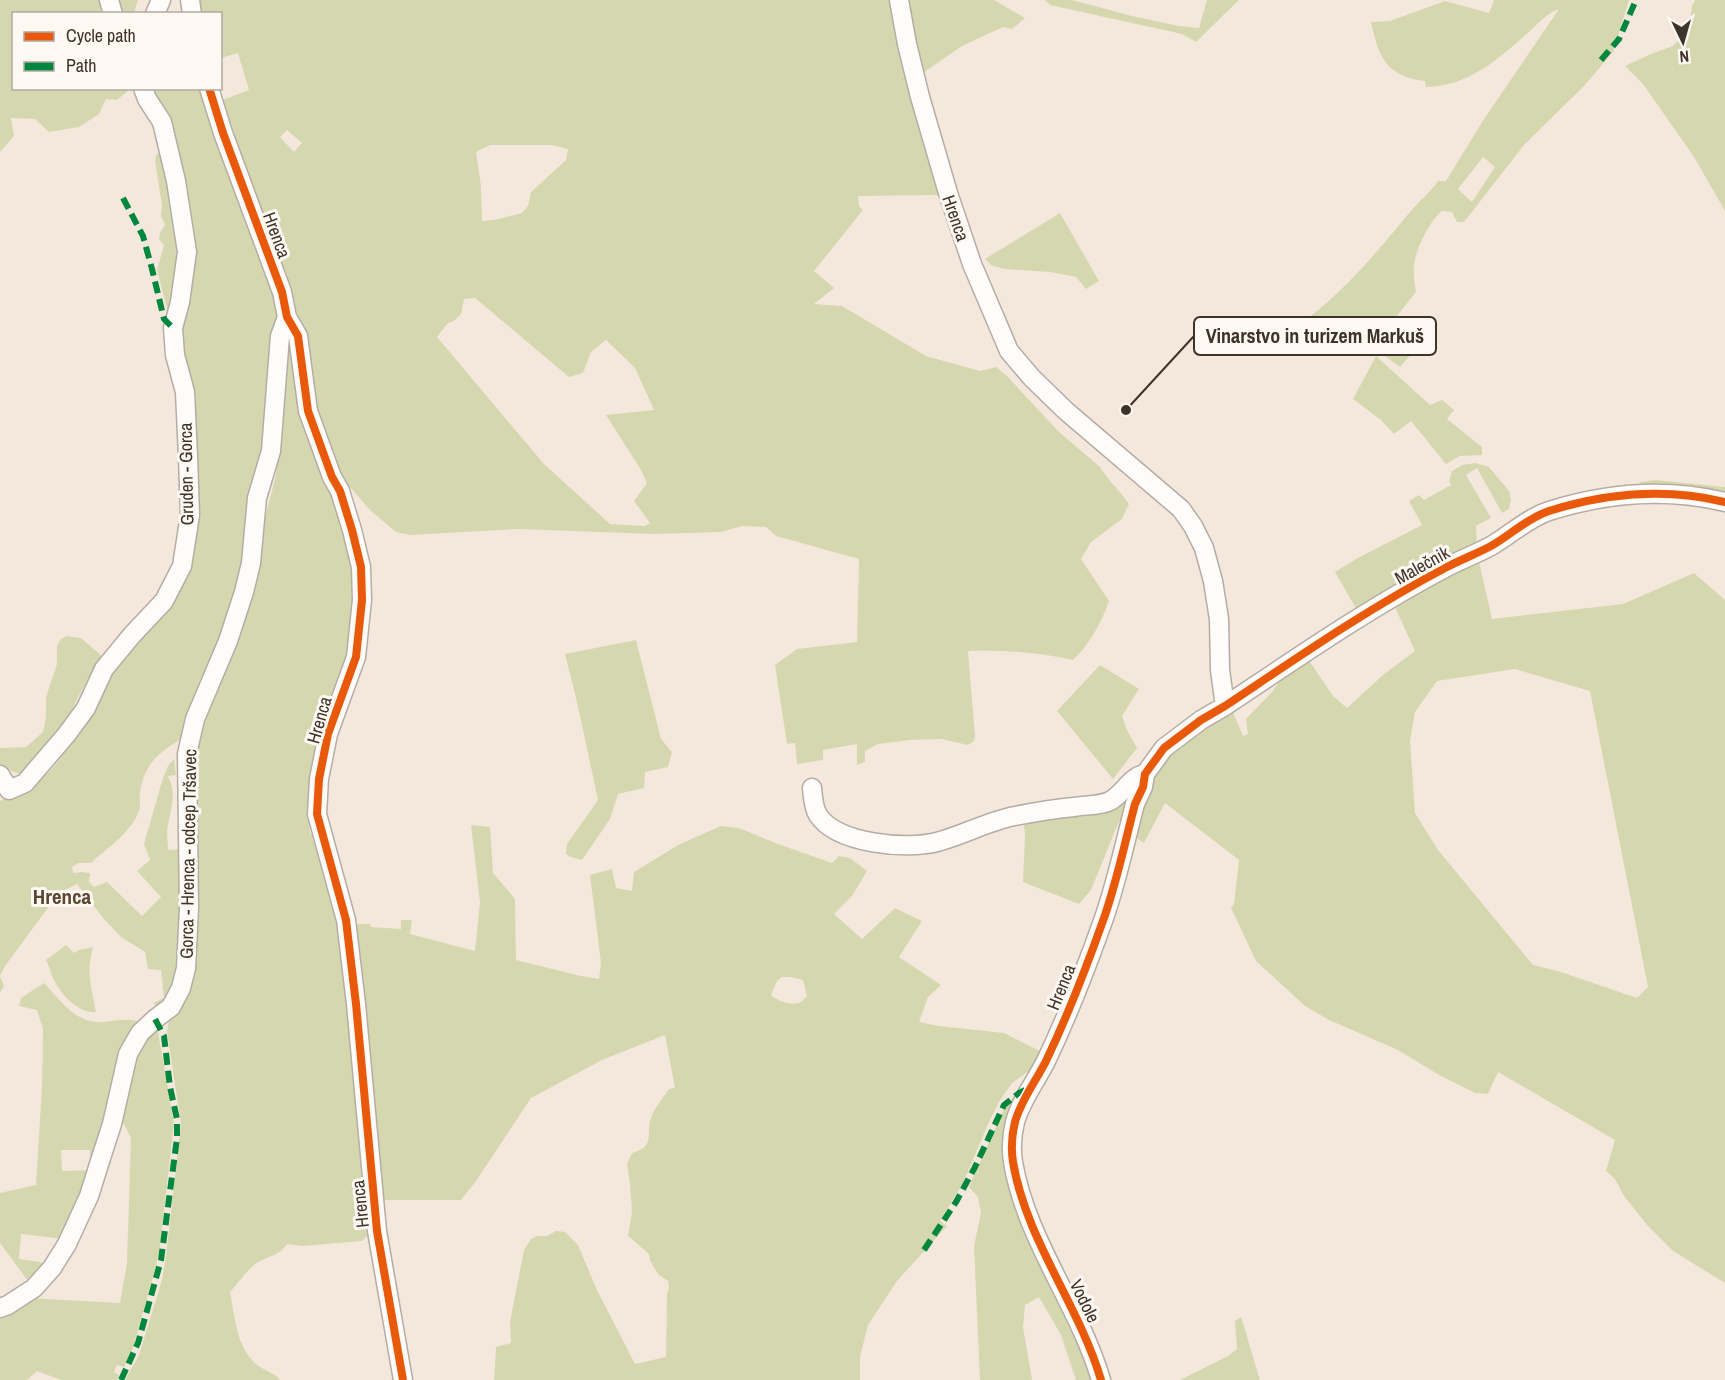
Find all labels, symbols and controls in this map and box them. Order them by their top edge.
legend [12,12,222,90]
north arrow [1653,12,1713,72]
text: Cycle path [66,23,136,48]
text: N [1679,46,1690,68]
text: Path [66,53,96,78]
street label: Hrenca [936,191,976,245]
street label: Hrenca [257,208,297,262]
callout: Vinarstvo in turizem Markuš [1194,317,1436,355]
text: Vinarstvo in turizem Markuš [1206,322,1424,349]
street label: Gruden - Gorca [173,423,199,525]
street label: Malečnik [1390,539,1454,590]
street label: Hrenca [300,694,338,746]
street label: Gorca - Hrenca - odcep Tršavec [174,749,202,959]
district label: Hrenca [33,882,92,911]
street label: Hrenca [1040,960,1082,1014]
street label: Hrenca [345,1179,375,1229]
street label: Vodole [1064,1275,1106,1327]

